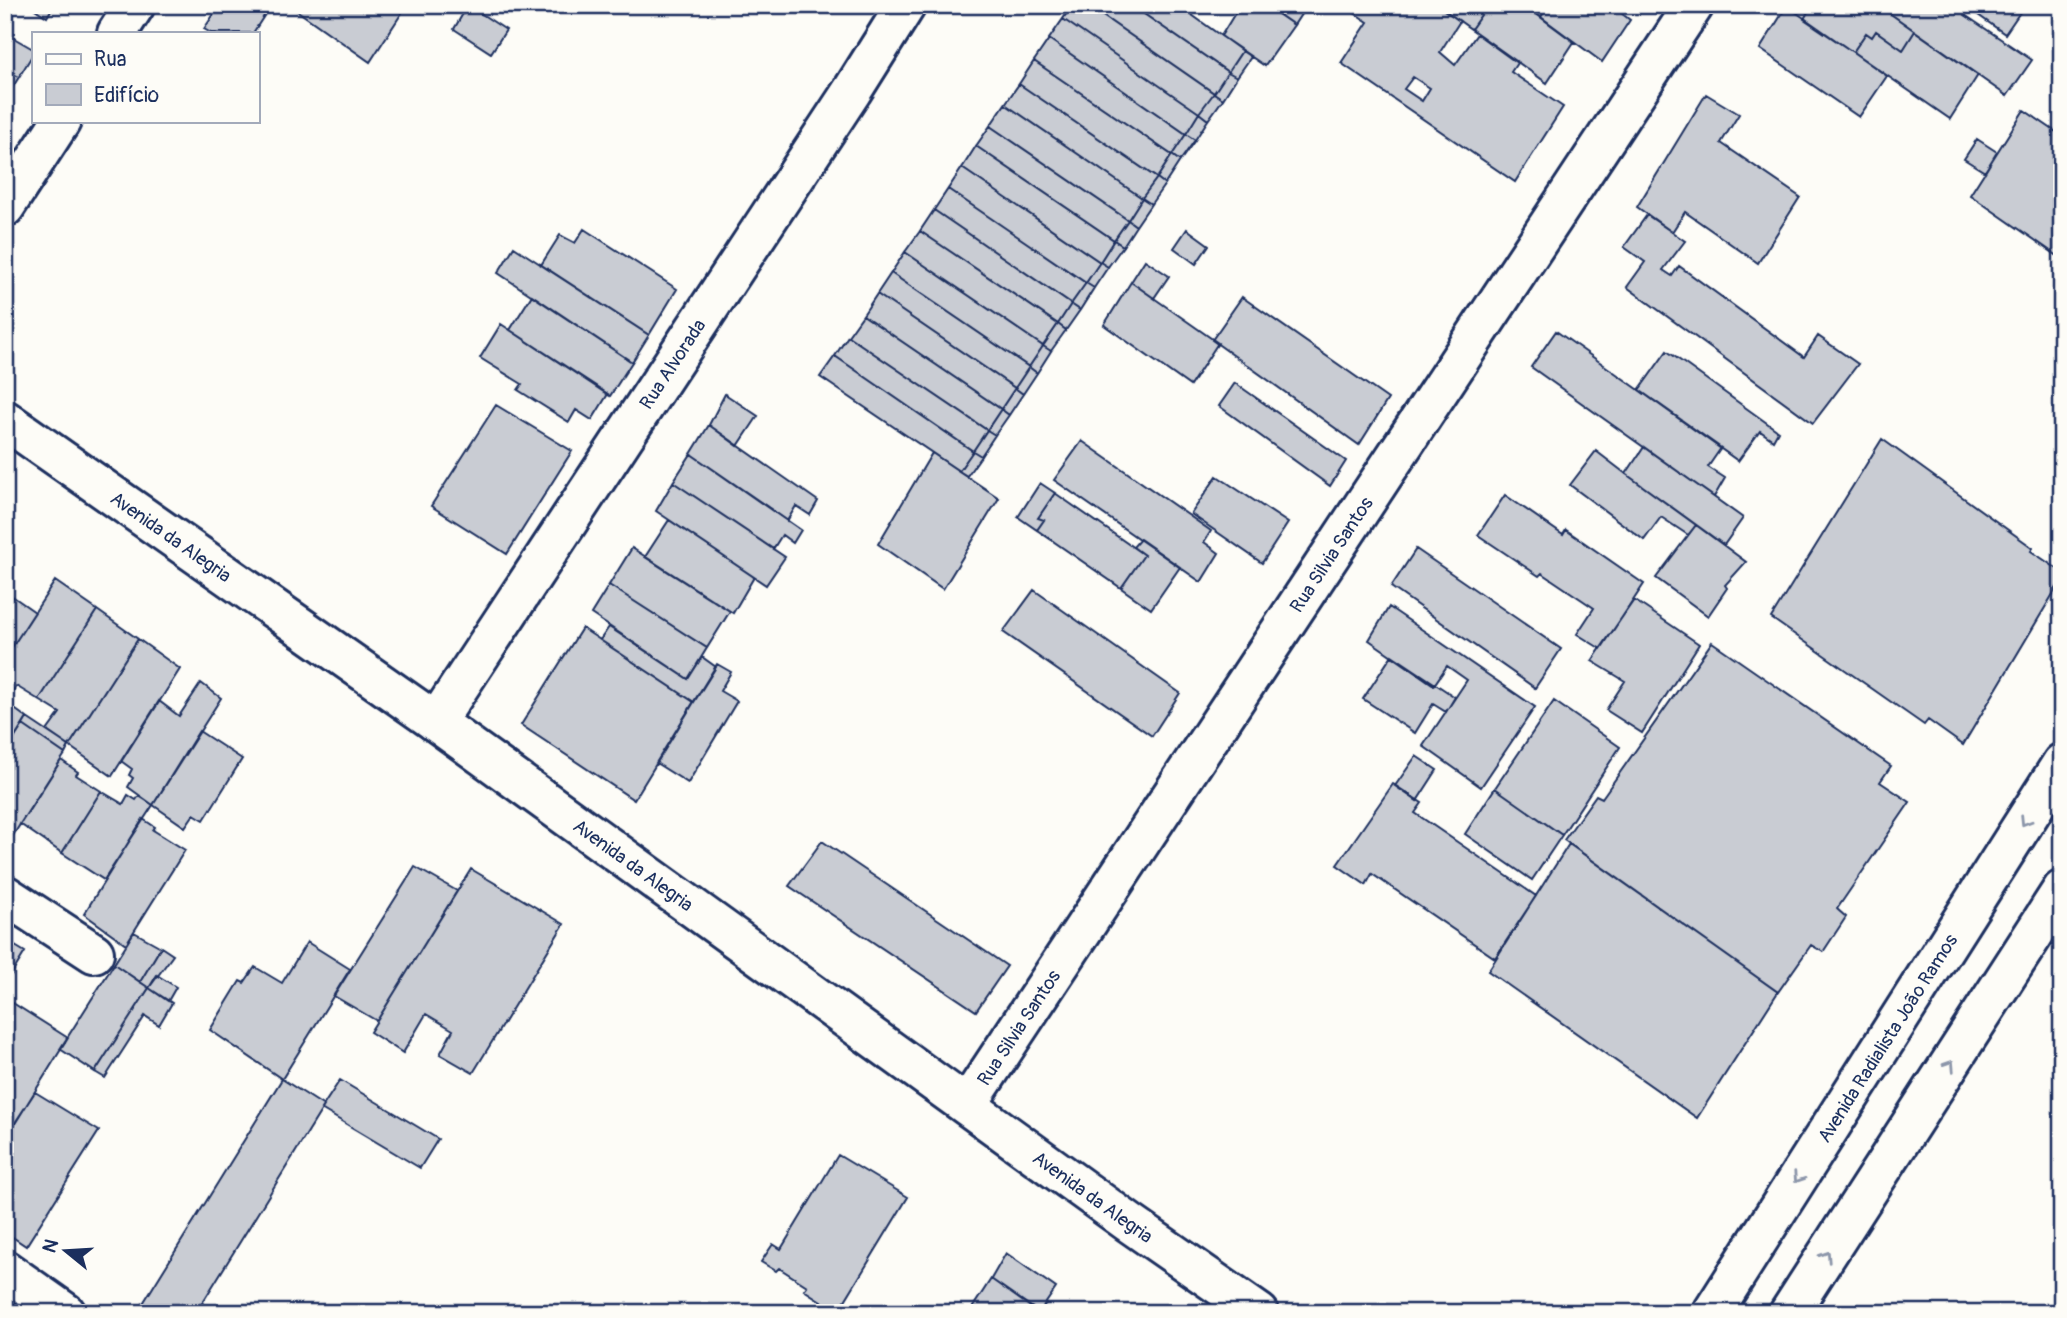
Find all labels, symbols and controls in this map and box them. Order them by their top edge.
legend [32,32,259,122]
text: Rua [94,46,127,73]
text: Edifício [94,82,159,109]
street label: Rua Alvorada [635,315,711,414]
street label: Avenida da Alegria [106,487,236,588]
street label: Rua Silvia Santos [1285,492,1379,617]
one-way arrow [2021,813,2034,826]
street label: Avenida da Alegria [568,814,698,917]
street label: Avenida Radialista João Ramos [1813,929,1963,1147]
street label: Rua Silvia Santos [972,965,1066,1090]
one-way arrow [1941,1059,1954,1072]
street label: Avenida da Alegria [1028,1146,1158,1249]
one-way arrow [1793,1171,1806,1184]
north arrow [32,1216,102,1286]
text: N [37,1236,64,1256]
one-way arrow [1817,1250,1830,1263]

